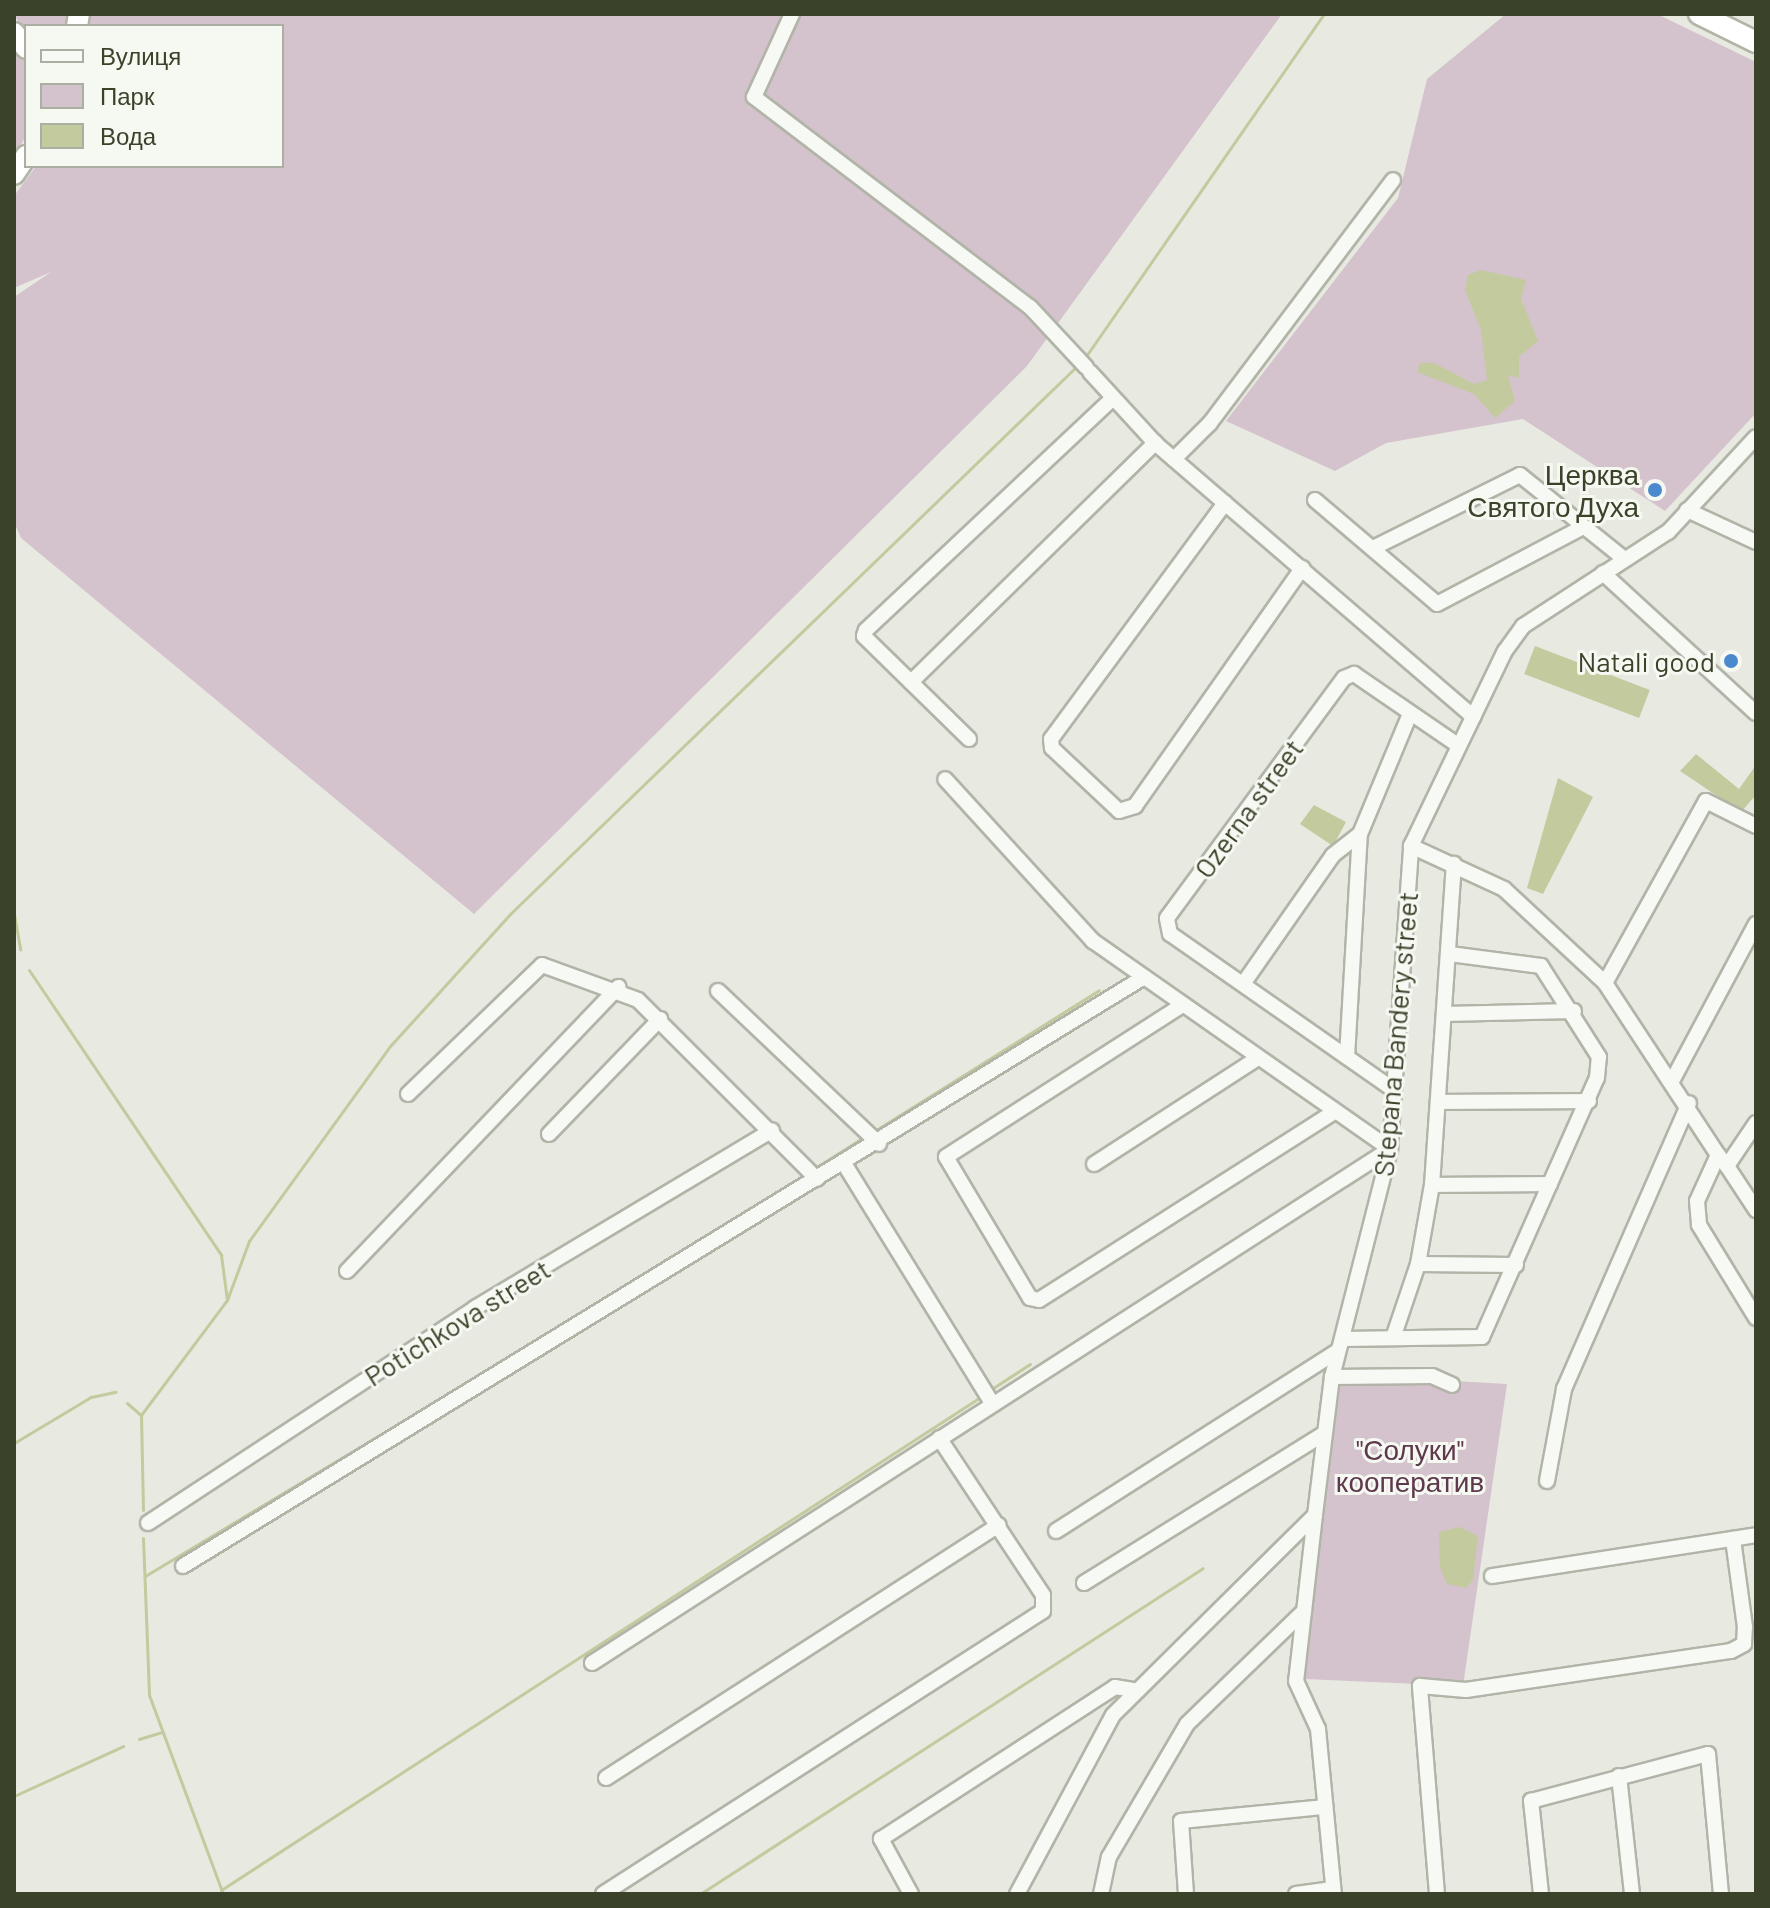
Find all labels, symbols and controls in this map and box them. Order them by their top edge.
legend [24,24,284,168]
text: Вулиця [100,41,181,70]
text: Парк [100,81,154,110]
text: Вода [100,121,156,150]
place label: Церква Святого Духа [1467,457,1639,523]
marker: Церква Святого Духа [1646,481,1664,499]
place label: Natali good [1577,644,1715,678]
marker: Natali good [1722,652,1740,670]
street label: Ozerna street [1186,732,1310,884]
street label: Stepana Bandery street [1366,890,1424,1178]
street label: Potichkova street [358,1251,556,1393]
park label: "Солуки" кооператив [1336,1432,1484,1498]

